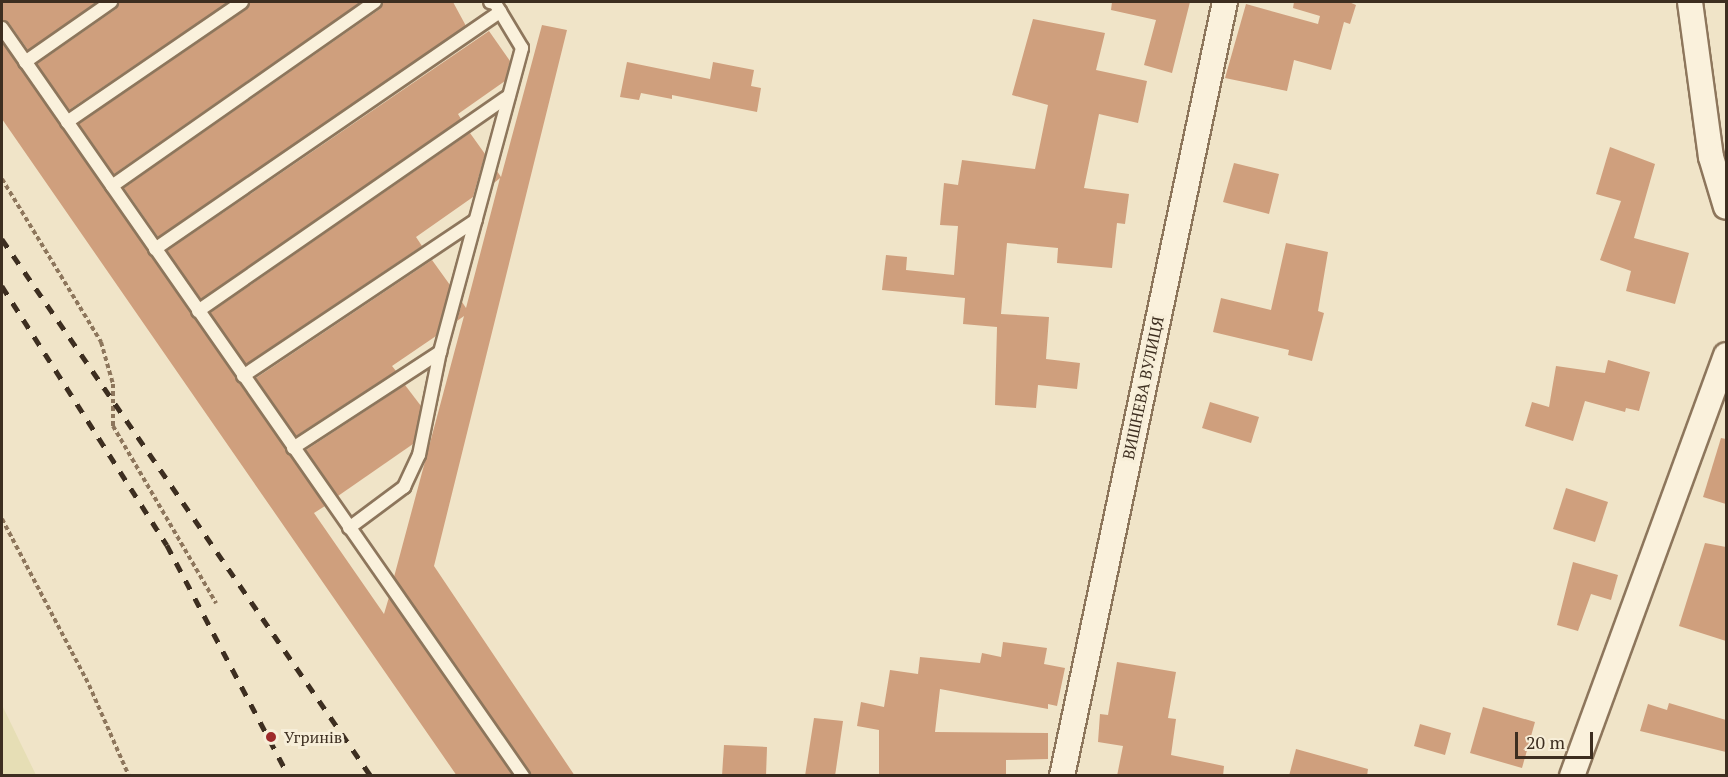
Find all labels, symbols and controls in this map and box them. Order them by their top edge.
street label: ВИШНЕВА ВУЛИЦЯ [1118,315,1168,461]
scale bar [1518,720,1596,758]
place label: Угринів [284,727,342,747]
marker: Угринів [262,728,280,746]
text: 20 m [1526,730,1565,754]

